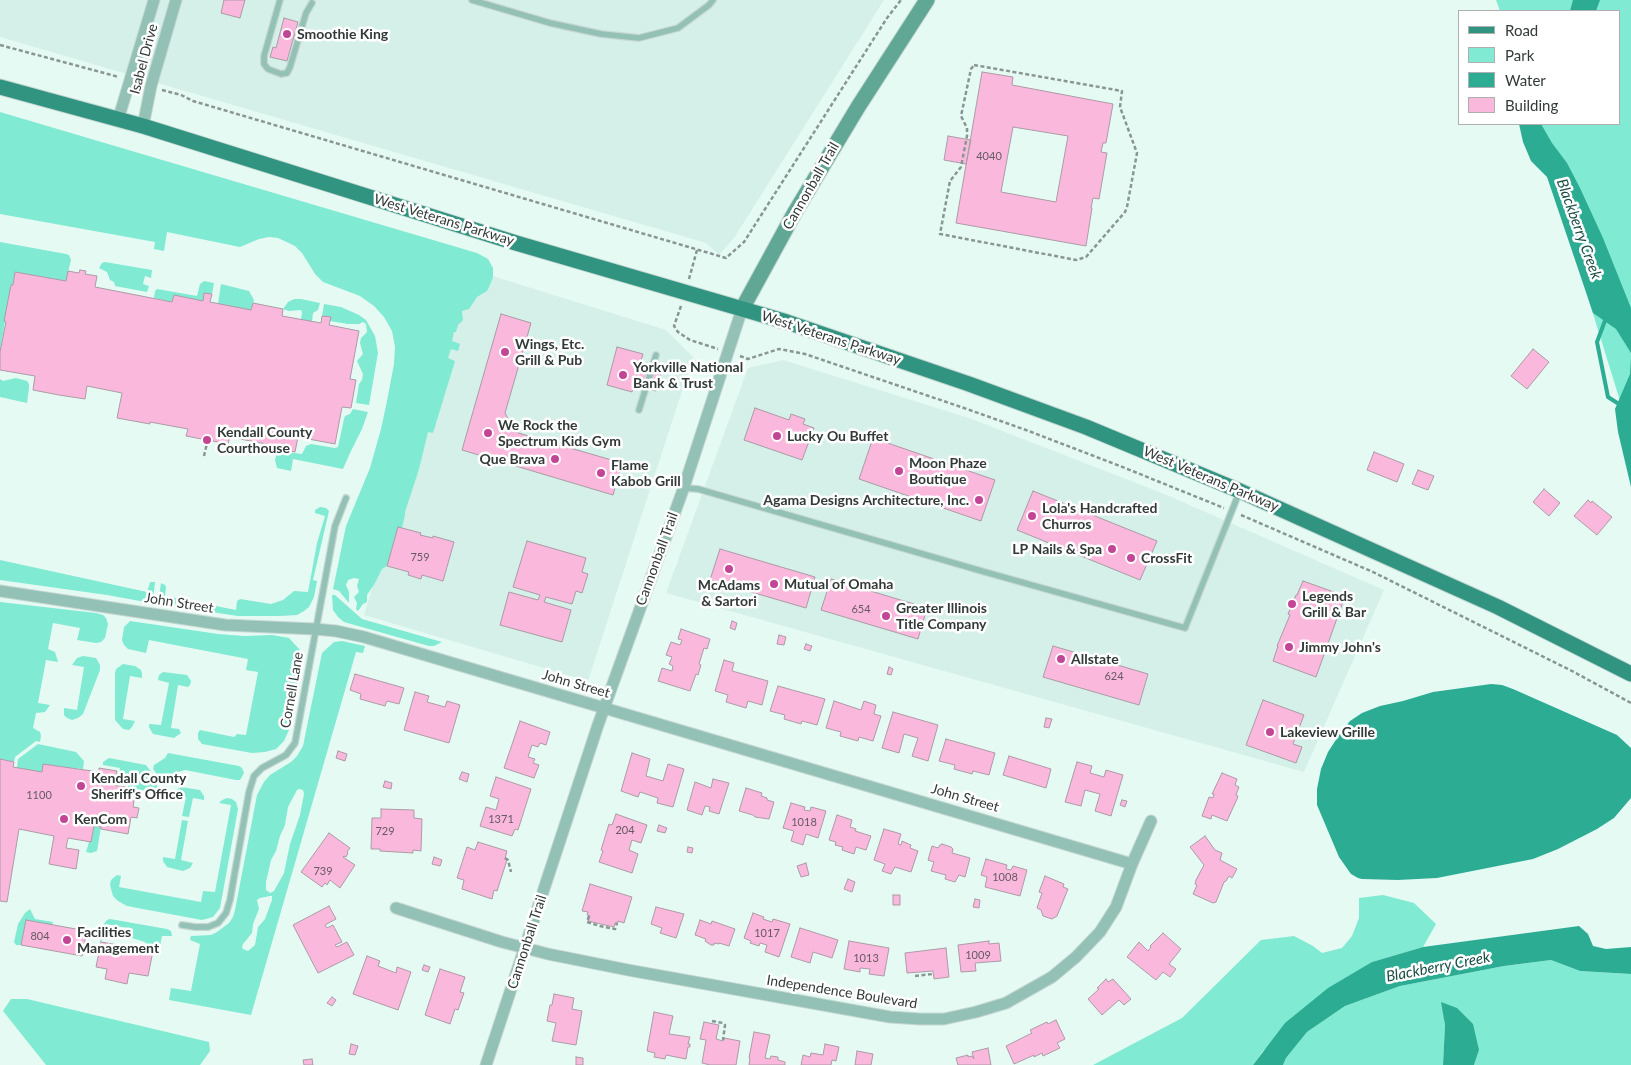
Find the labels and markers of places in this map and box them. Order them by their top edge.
place label: Smoothie King [297,26,388,42]
marker: Smoothie King [281,28,293,40]
place label: Wings, Etc. Grill & Pub [515,336,584,368]
marker: Wings, Etc. Grill & Pub [499,346,511,358]
place label: Yorkville National Bank & Trust [633,359,743,392]
marker: Yorkville National Bank & Trust [617,369,629,381]
place label: We Rock the Spectrum Kids Gym [498,417,621,450]
place label: Kendall County Courthouse [217,424,312,457]
marker: We Rock the Spectrum Kids Gym [482,427,494,439]
place label: Lucky Ou Buffet [787,428,888,444]
marker: Lucky Ou Buffet [771,430,783,442]
marker: Kendall County Courthouse [201,434,213,446]
place label: Que Brava [480,451,545,467]
marker: Que Brava [549,453,561,465]
place label: Moon Phaze Boutique [909,455,987,488]
place label: Flame Kabob Grill [611,457,681,490]
marker: Moon Phaze Boutique [893,465,905,477]
marker: Flame Kabob Grill [595,467,607,479]
place label: Agama Designs Architecture, Inc. [763,492,969,508]
marker: Agama Designs Architecture, Inc. [973,494,985,506]
place label: Lola's Handcrafted Churros [1042,500,1157,532]
marker: Lola's Handcrafted Churros [1026,510,1038,522]
place label: LP Nails & Spa [1012,541,1102,557]
marker: LP Nails & Spa [1106,543,1118,555]
place label: CrossFit [1141,550,1192,566]
marker: CrossFit [1125,552,1137,564]
marker: McAdams & Sartori [723,563,735,575]
place label: Mutual of Omaha [784,576,893,592]
place label: McAdams & Sartori [698,577,760,610]
marker: Mutual of Omaha [768,578,780,590]
place label: Legends Grill & Bar [1302,588,1366,620]
marker: Legends Grill & Bar [1286,598,1298,610]
place label: Greater Illinois Title Company [896,600,987,632]
marker: Greater Illinois Title Company [880,610,892,622]
place label: Jimmy John's [1299,639,1381,655]
marker: Jimmy John's [1283,641,1295,653]
place label: Allstate [1071,651,1119,667]
marker: Allstate [1055,653,1067,665]
place label: Lakeview Grille [1280,724,1375,740]
marker: Lakeview Grille [1264,726,1276,738]
place label: Kendall County Sheriff's Office [91,770,186,802]
marker: Kendall County Sheriff's Office [75,780,87,792]
place label: KenCom [74,811,127,827]
marker: KenCom [58,813,70,825]
place label: Facilities Management [77,924,159,956]
marker: Facilities Management [61,934,73,946]

